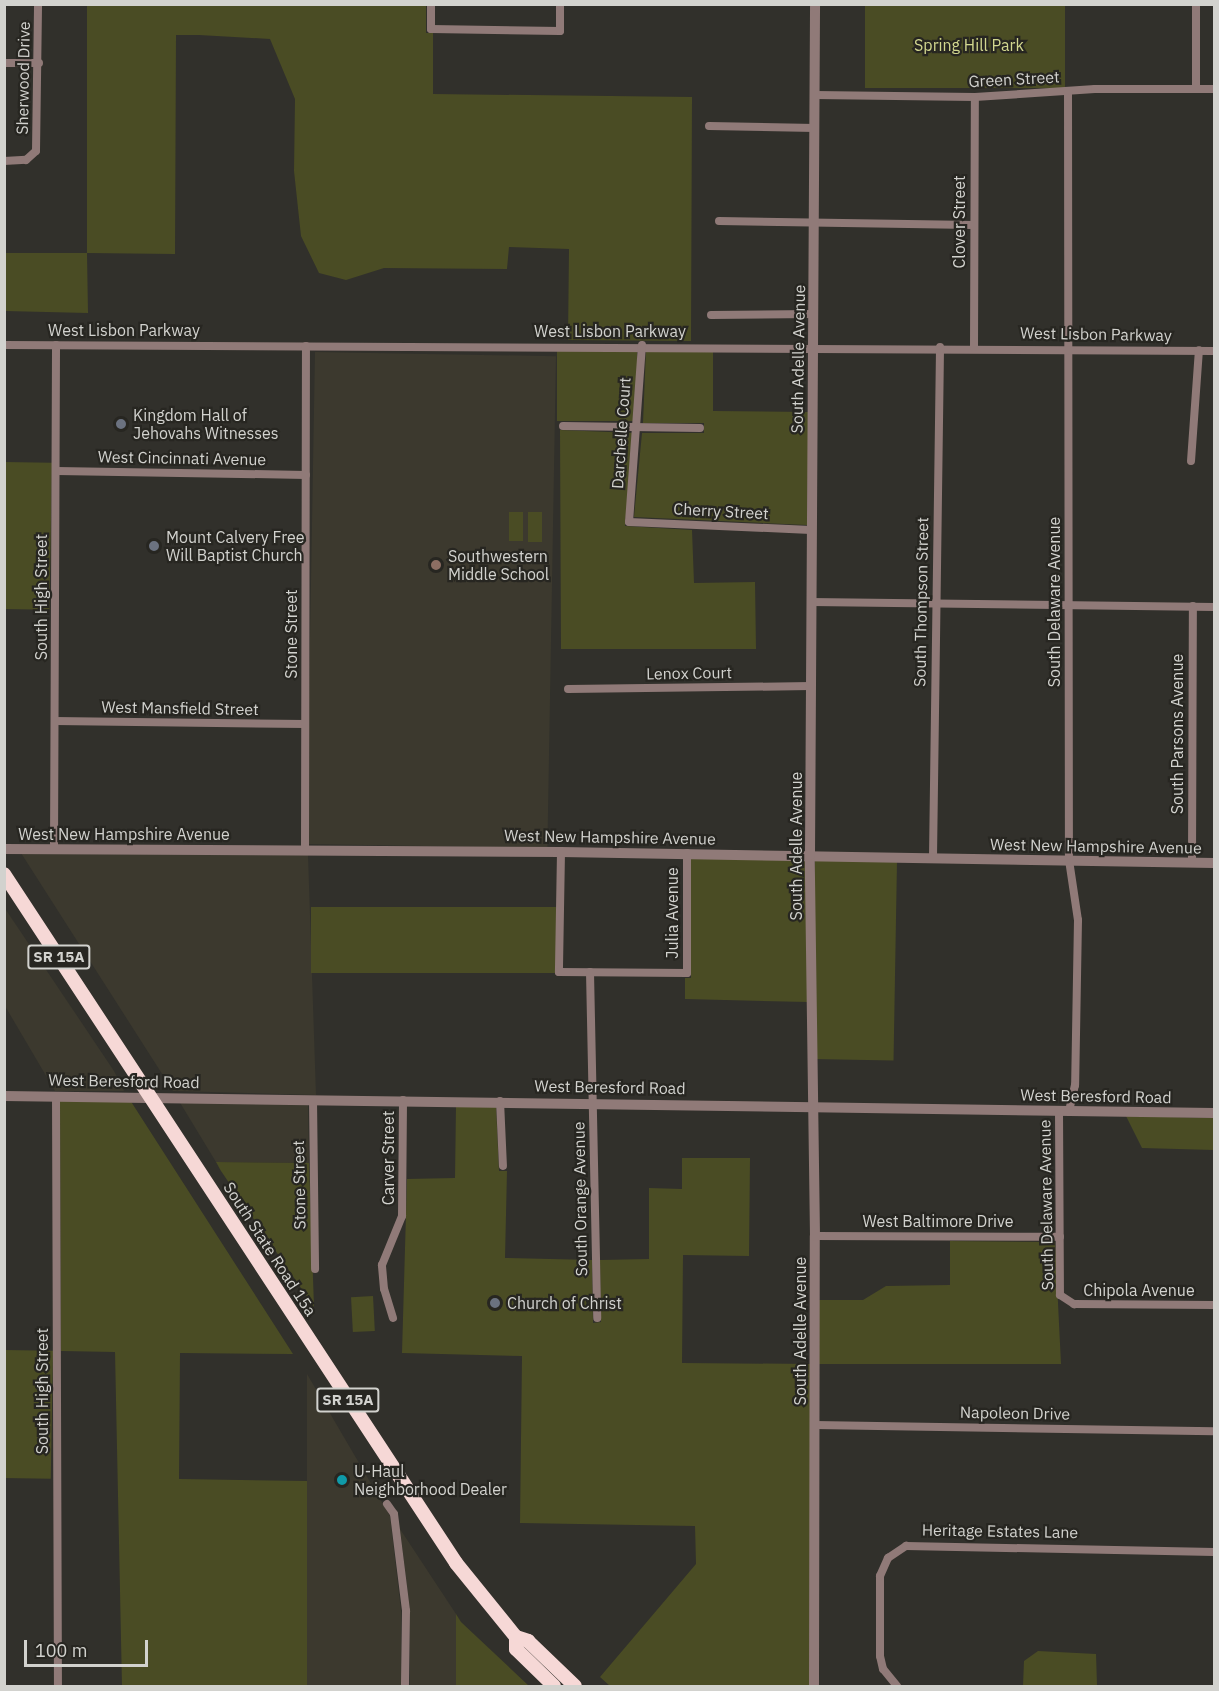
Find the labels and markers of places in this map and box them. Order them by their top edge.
place label: Kingdom Hall of Jehovahs Witnesses [133,405,279,443]
marker: Kingdom Hall of Jehovahs Witnesses [114,417,128,431]
place label: Mount Calvery Free Will Baptist Church [166,527,304,565]
marker: Mount Calvery Free Will Baptist Church [147,539,161,553]
place label: Southwestern Middle School [448,546,549,584]
marker: Southwestern Middle School [429,558,443,572]
place label: Church of Christ [507,1293,622,1313]
marker: Church of Christ [488,1296,502,1310]
place label: U-Haul Neighborhood Dealer [354,1461,507,1499]
marker: U-Haul Neighborhood Dealer [335,1473,349,1487]

